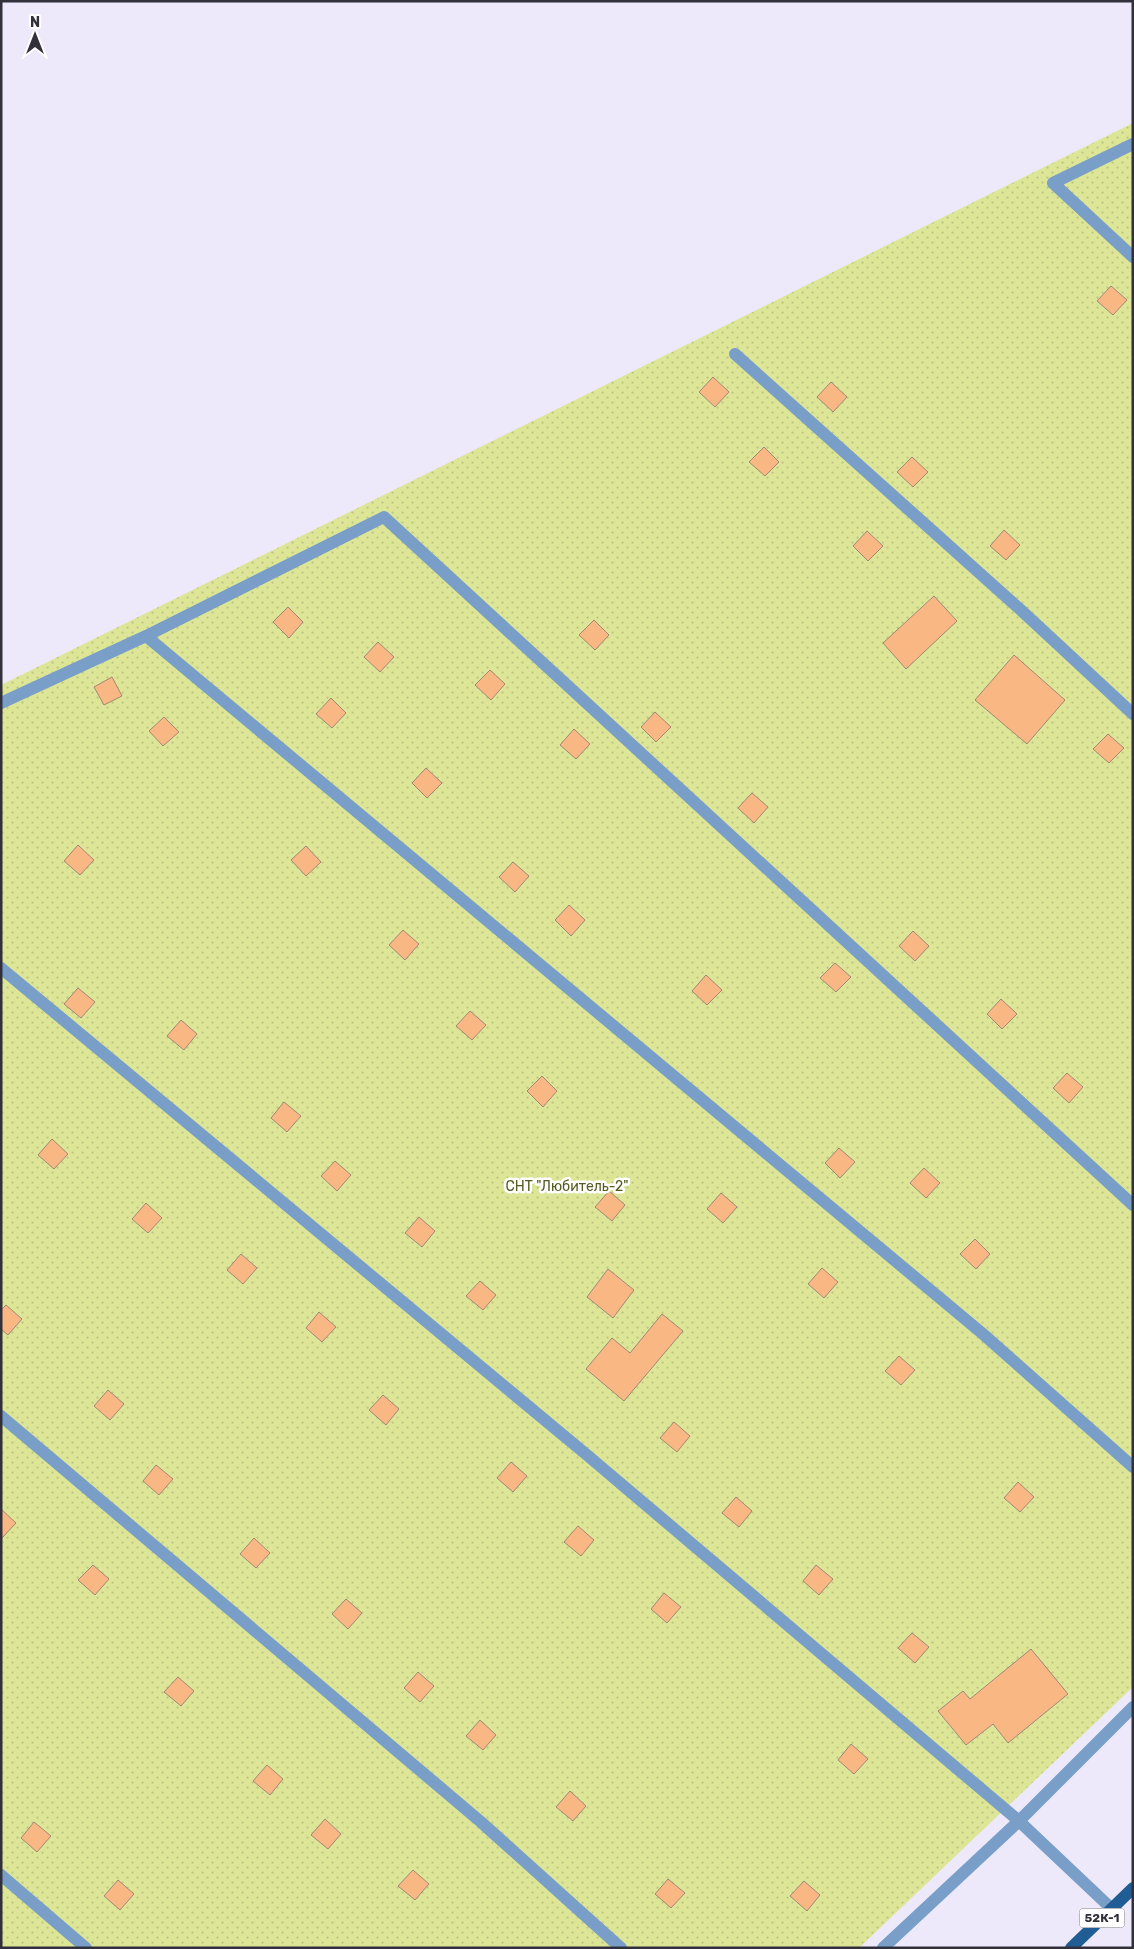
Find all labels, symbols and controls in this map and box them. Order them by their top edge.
north arrow [10,10,60,60]
text: N [30,14,40,31]
park label: СНТ "Любитель-2" [505,1178,629,1195]
road number: 52К-1 [1080,1909,1124,1928]

